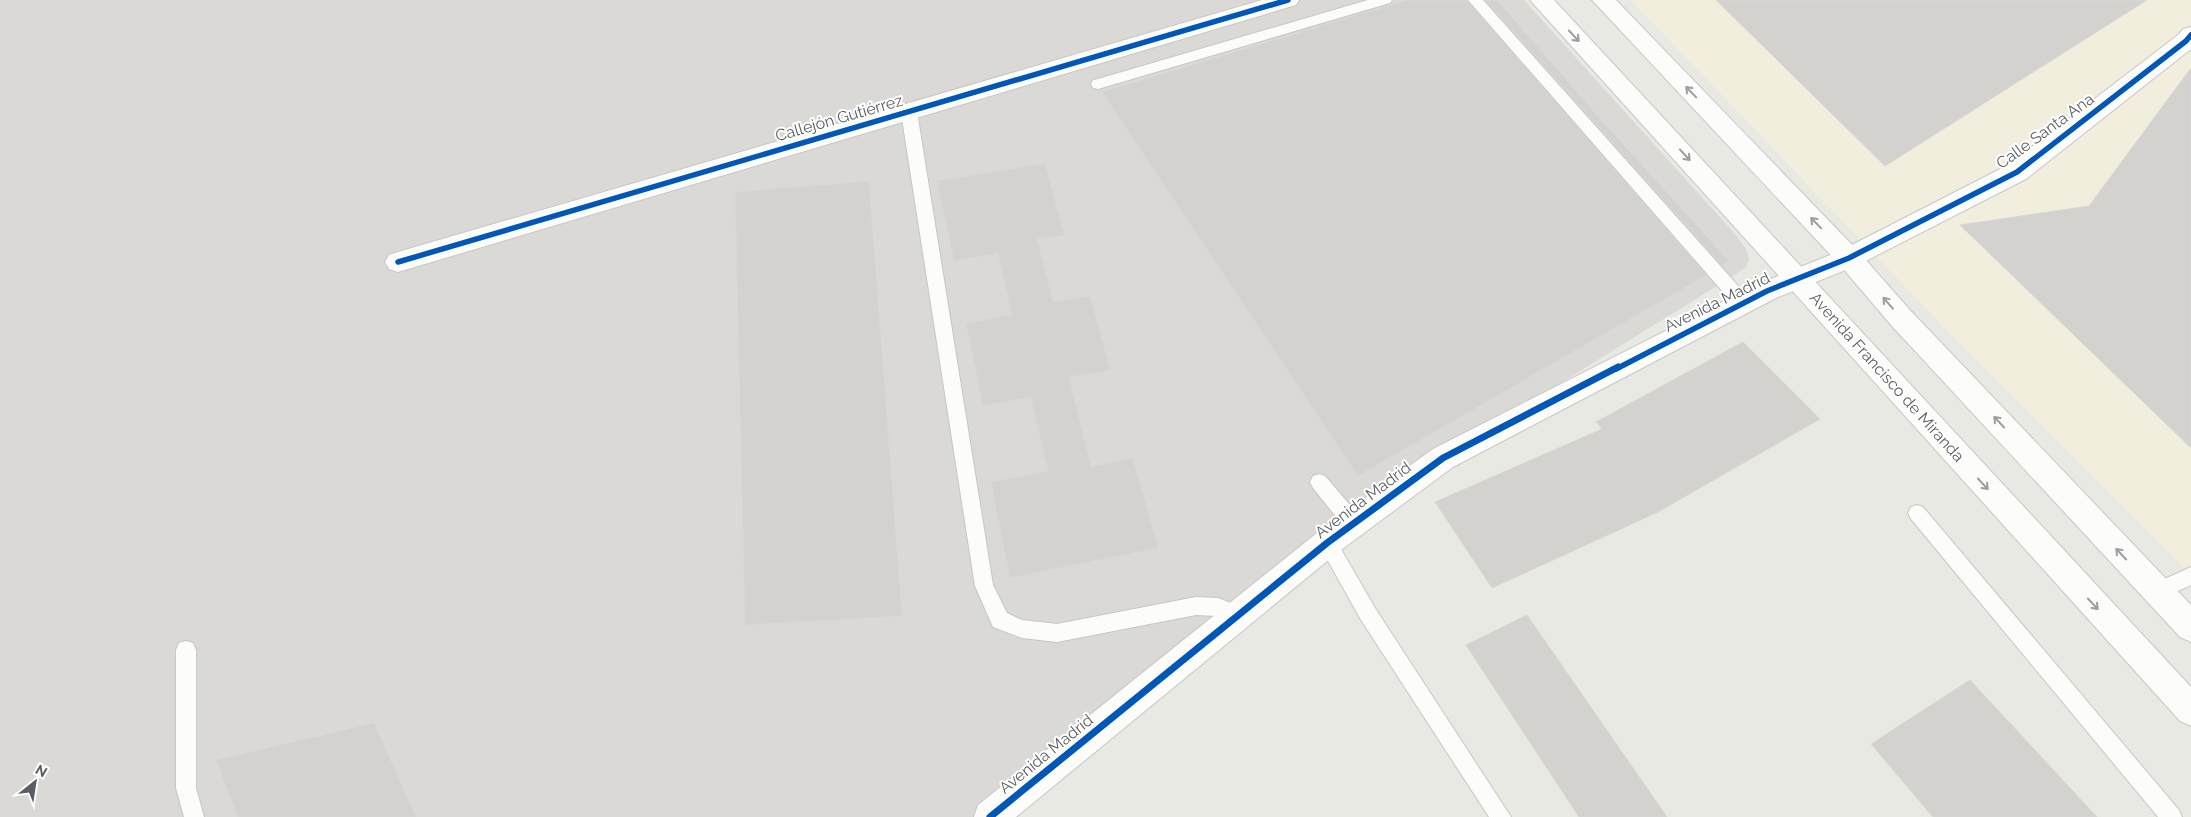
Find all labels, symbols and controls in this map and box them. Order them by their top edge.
one-way arrow [1568,29,1580,42]
one-way arrow [1685,86,1697,99]
street label: Calle Santa Ana [1992,89,2098,173]
street label: Callejón Gutiérrez [773,91,905,145]
one-way arrow [1679,148,1691,161]
one-way arrow [1810,217,1822,229]
street label: Avenida Madrid [1661,268,1773,336]
street label: Avenida Francisco de Miranda [1806,288,1968,466]
one-way arrow [1883,297,1894,310]
one-way arrow [1993,416,2004,429]
street label: Avenida Madrid [1311,458,1415,542]
one-way arrow [1977,478,1989,491]
one-way arrow [2115,548,2127,560]
one-way arrow [2087,597,2099,610]
street label: Avenida Madrid [995,710,1097,798]
north arrow [10,757,60,807]
text: N [33,761,50,780]

